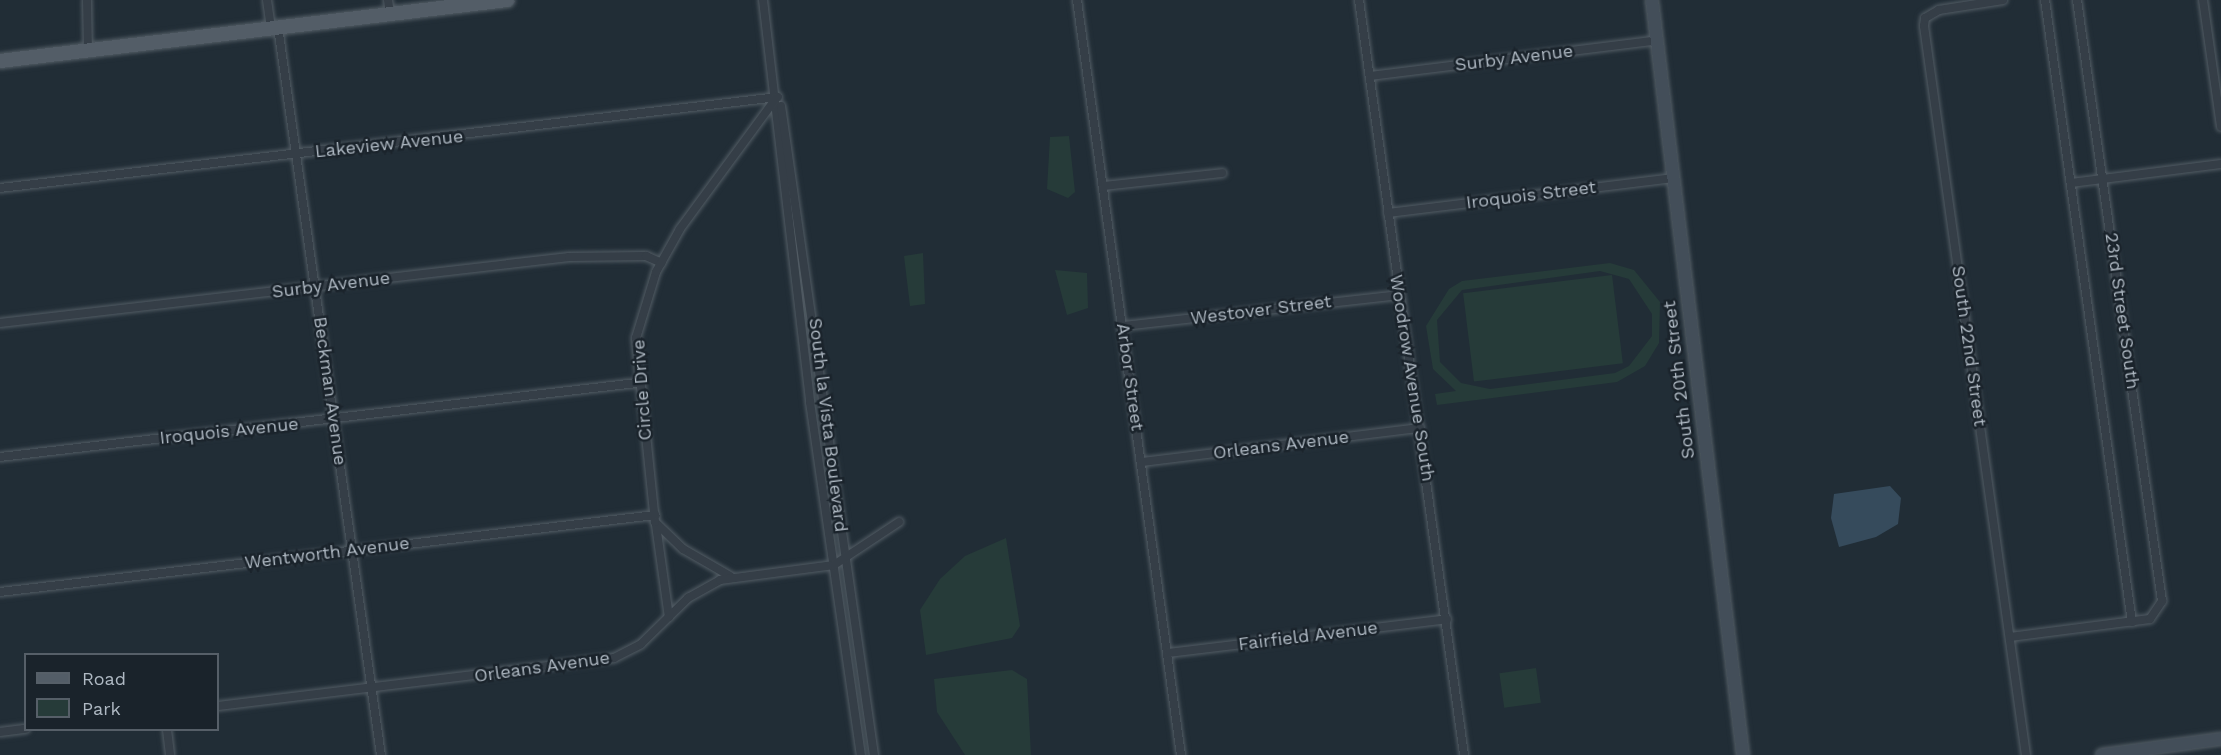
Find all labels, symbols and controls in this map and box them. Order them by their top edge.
street label: Surby Avenue [1453,40,1575,76]
street label: Lakeview Avenue [313,125,465,163]
street label: Iroquois Street [1465,176,1597,214]
street label: 23rd Street South [2100,231,2144,391]
street label: South 22nd Street [1947,264,1991,428]
street label: Surby Avenue [270,267,392,303]
street label: Woodrow Avenue South [1385,272,1439,484]
street label: Westover Street [1189,291,1333,329]
street label: South 20th Street [1659,300,1699,460]
street label: Beckman Avenue [309,315,351,467]
street label: South la Vista Boulevard [804,316,852,534]
street label: Arbor Street [1112,322,1148,432]
street label: Circle Drive [628,339,656,441]
street label: Iroquois Avenue [158,413,300,449]
street label: Orleans Avenue [1212,426,1350,464]
street label: Wentworth Avenue [243,532,411,574]
street label: Fairfield Avenue [1237,617,1379,655]
street label: Orleans Avenue [473,647,611,687]
legend [24,653,219,731]
text: Road [82,668,126,689]
text: Park [82,698,121,719]

